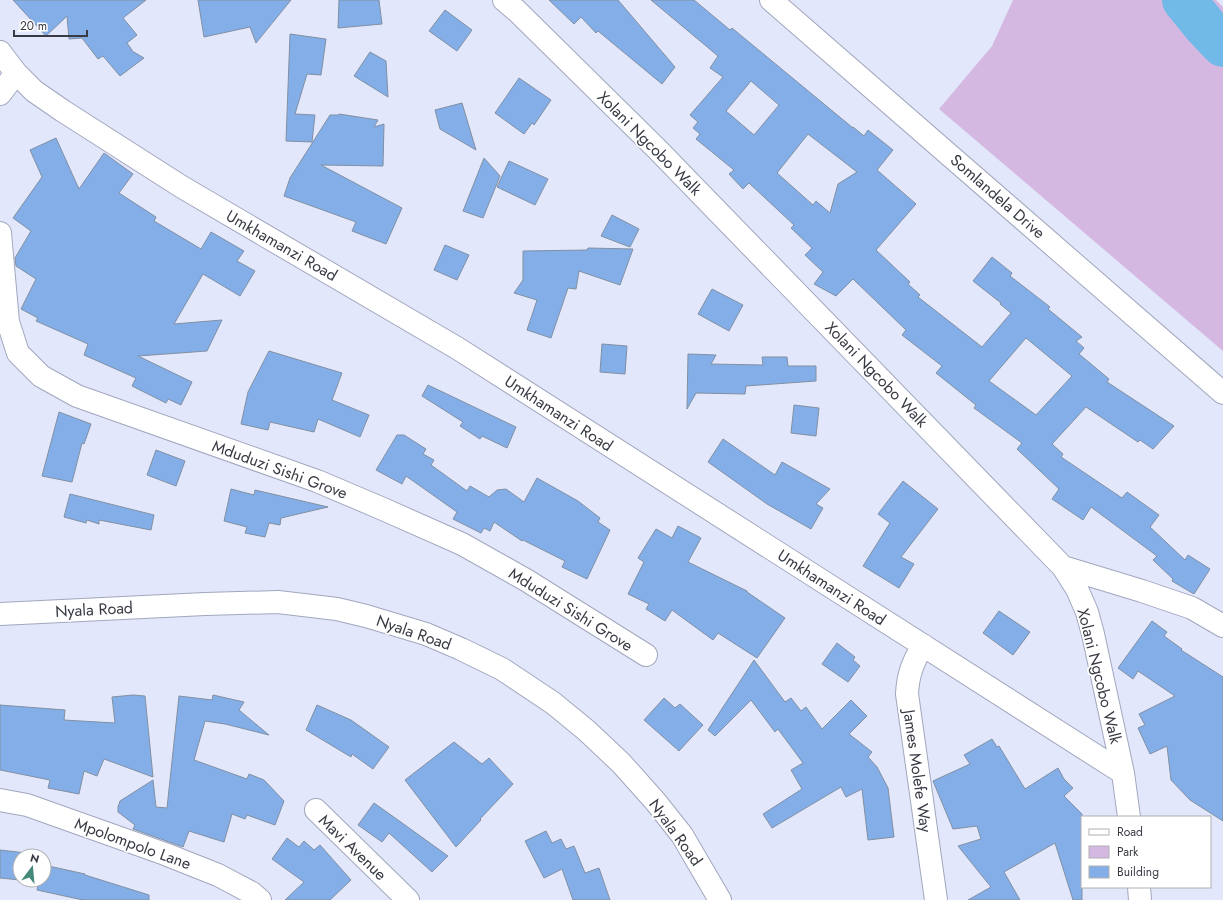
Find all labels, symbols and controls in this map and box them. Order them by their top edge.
scale bar [14,12,87,38]
text: 20 m [20,17,47,35]
street label: Xolani Ngcobo Walk [592,86,708,201]
street label: Somlandela Drive [945,149,1050,244]
street label: Umkhamanzi Road [222,204,342,287]
street label: Xolani Ngcobo Walk [820,316,934,433]
street label: Umkhamanzi Road [500,370,617,457]
street label: Mduduzi Sishi Grove [209,434,351,505]
street label: Umkhamanzi Road [773,544,890,631]
street label: Mduduzi Sishi Grove [504,562,637,657]
street label: Nyala Road [55,596,133,623]
street label: Xolani Ngcobo Walk [1072,606,1128,747]
street label: Nyala Road [373,609,454,656]
street label: James Molefe Way [897,706,938,835]
street label: Nyala Road [643,794,708,871]
street label: Mavi Avenue [314,809,392,886]
street label: Mpolompolo Lane [71,812,194,875]
legend [1081,816,1211,888]
text: Road [1117,823,1143,841]
text: Park [1117,843,1139,861]
north arrow [12,848,52,888]
text: N [28,849,41,867]
text: Building [1117,863,1159,881]

